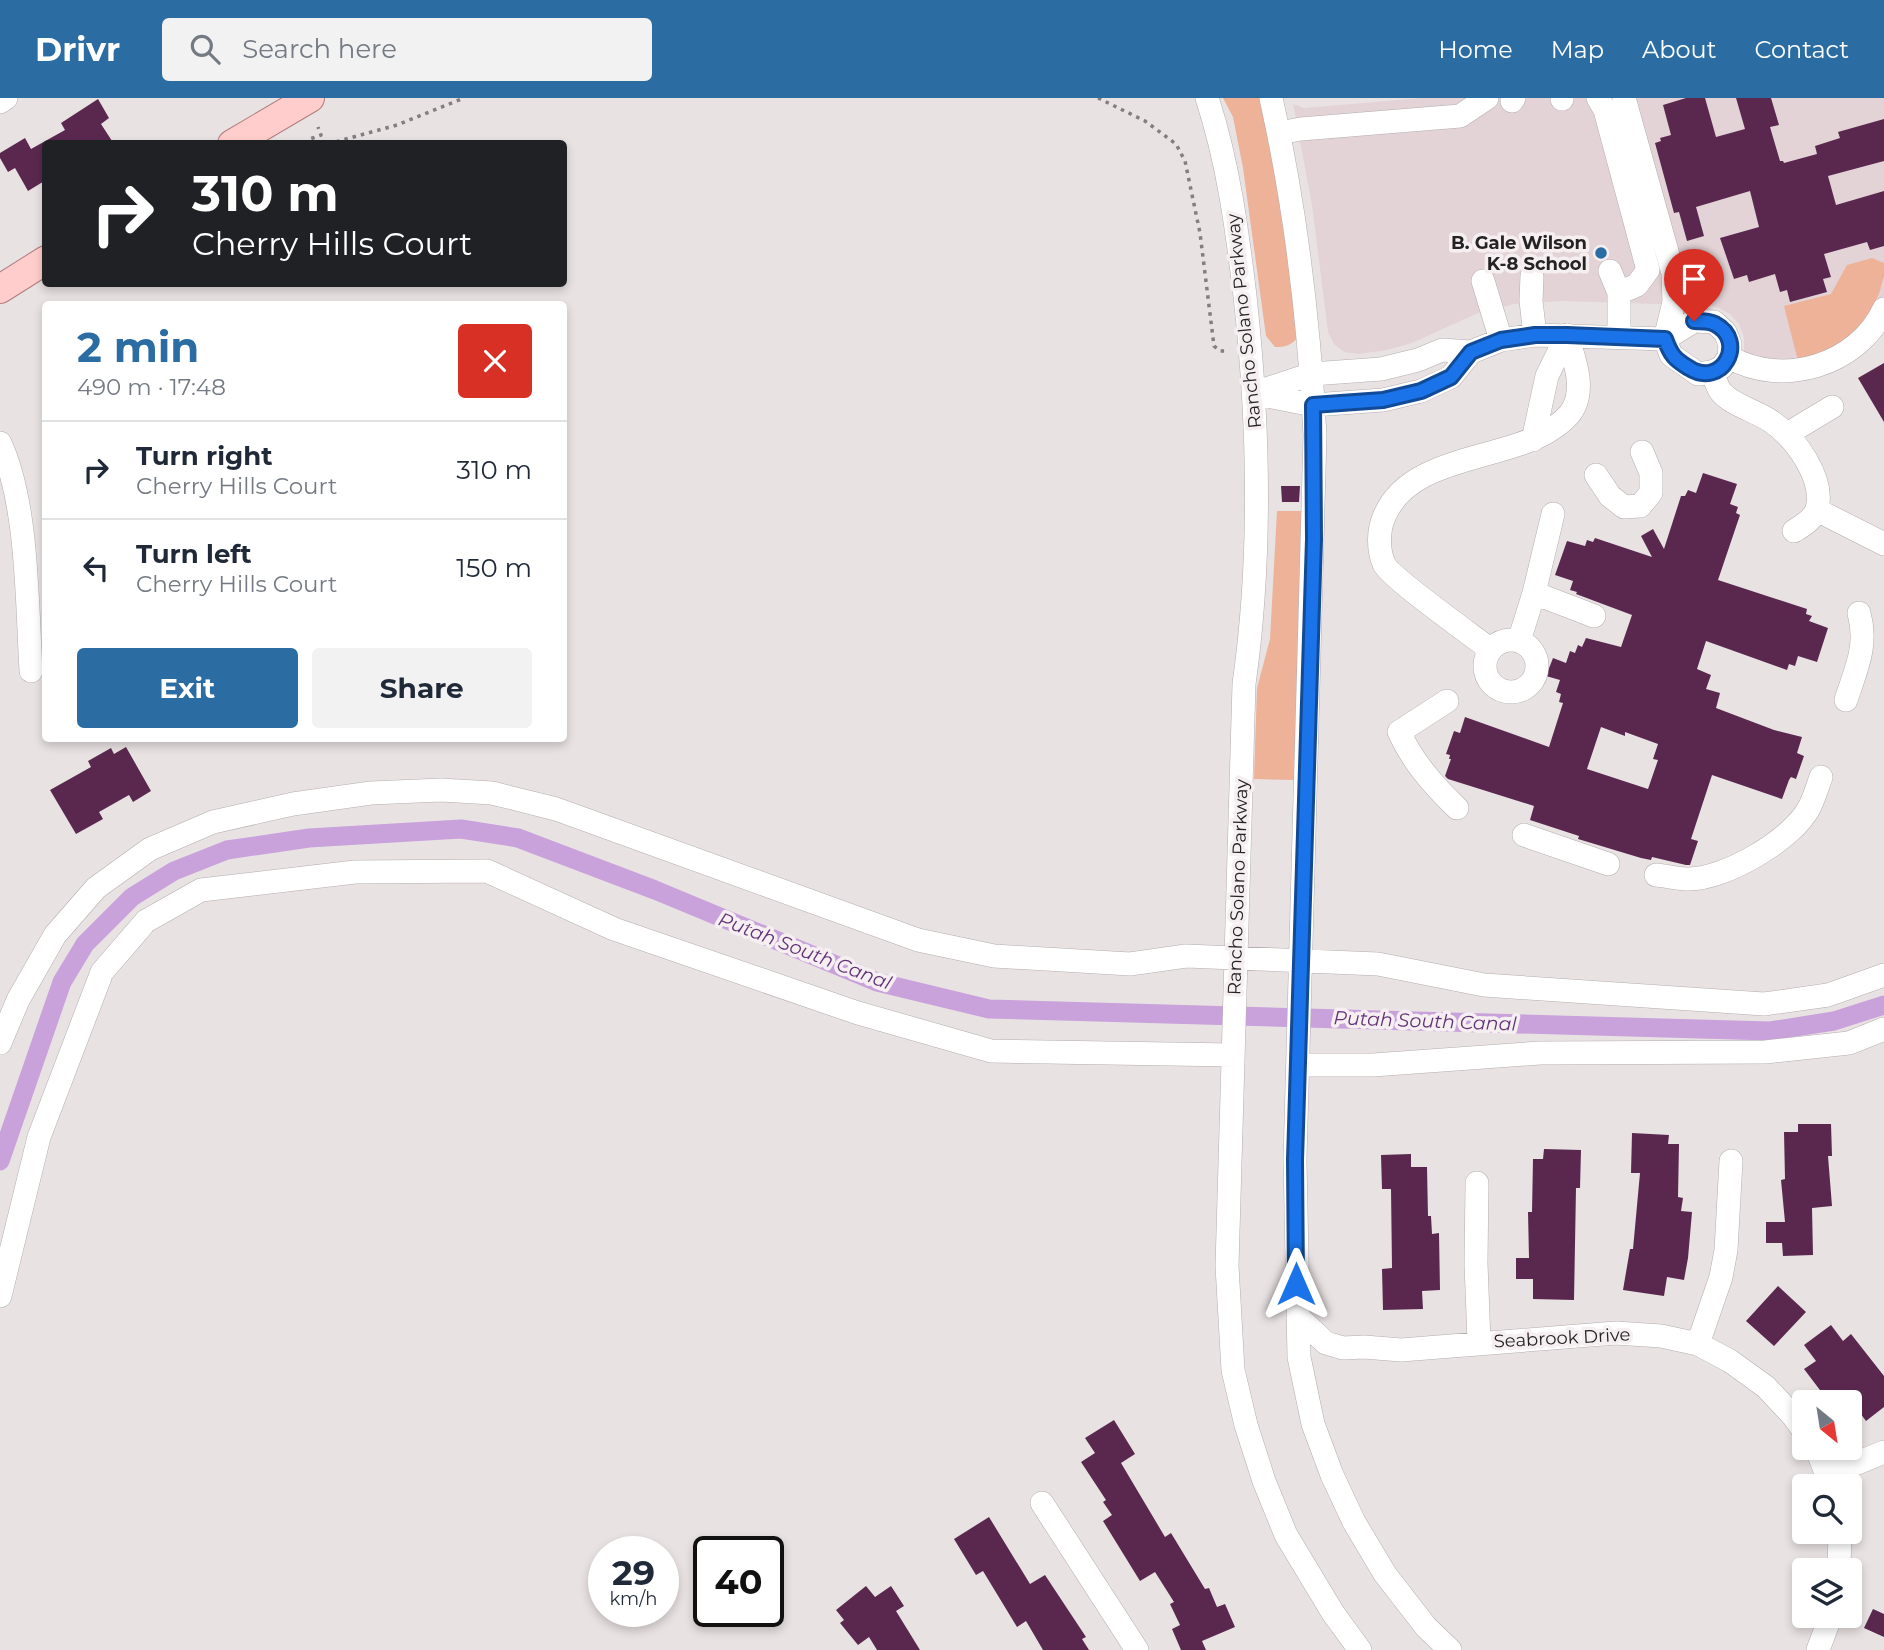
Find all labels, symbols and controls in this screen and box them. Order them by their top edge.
search box [162,18,652,81]
text: Drivr [35,29,120,69]
icon: search [186,30,224,68]
text: Search here [242,33,397,65]
text: Home [1438,35,1513,64]
text: Map [1551,35,1604,64]
text: About [1642,35,1716,64]
text: Contact [1754,35,1849,64]
text: 310 m [192,164,339,223]
icon: right [77,168,168,259]
street label: Rancho Solano Parkway [1222,212,1266,430]
text: Cherry Hills Court [192,224,472,263]
place label: B. Gale Wilson K-8 School [1451,232,1587,275]
marker: B. Gale Wilson K-8 School [1593,245,1609,261]
pin [1664,249,1724,321]
icon: arrive [1675,260,1713,298]
text: 2 min [77,321,199,373]
button: close [458,324,532,398]
text: 490 m · 17:48 [77,373,226,401]
text: Turn right [136,440,272,472]
icon: right [77,451,115,489]
text: 310 m [456,454,532,486]
text: Cherry Hills Court [136,472,337,500]
text: Turn left [136,538,252,570]
icon: left [77,549,115,587]
text: 150 m [456,552,532,584]
text: Cherry Hills Court [136,570,337,598]
button: Exit [77,648,298,728]
button: Share [312,648,532,728]
street label: Rancho Solano Parkway [1223,778,1253,995]
water label: Putah South Canal [715,907,896,995]
water label: Putah South Canal [1333,1006,1518,1036]
position arrow [1259,1247,1333,1321]
street label: Seabrook Drive [1493,1323,1631,1353]
north arrow [1792,1390,1862,1460]
map controls [1792,1390,1862,1628]
button: search [1792,1474,1862,1544]
speed limit sign: 40 [693,1536,784,1627]
text: 29 [612,1551,655,1594]
button: layers [1792,1558,1862,1628]
text: km/h [609,1588,658,1610]

